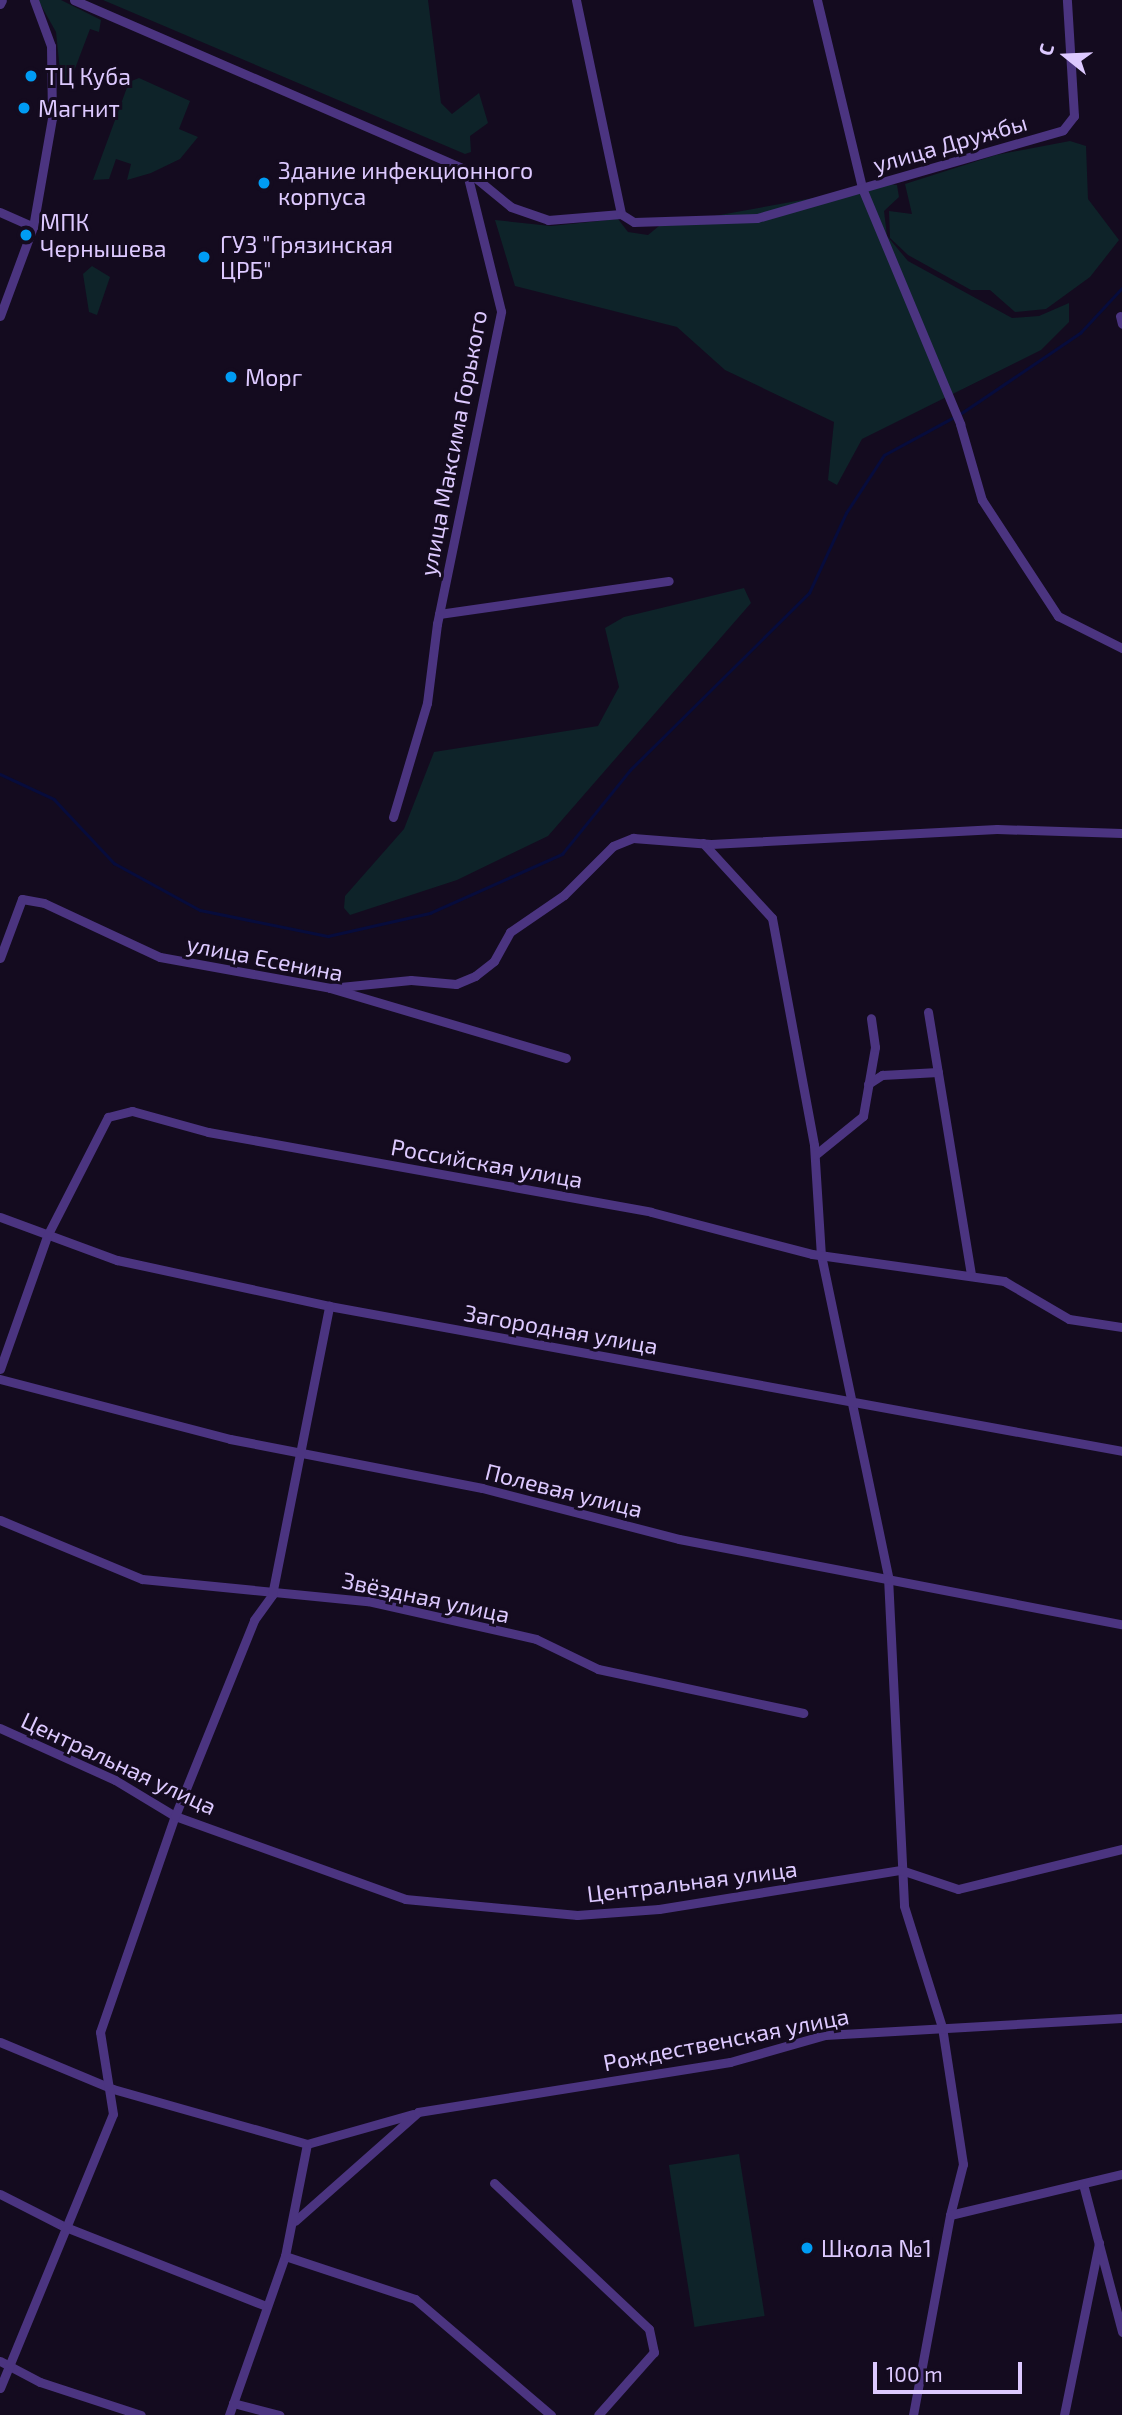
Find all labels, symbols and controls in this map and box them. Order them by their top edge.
north arrow [1031,21,1101,91]
text: С [1033,40,1058,58]
place label: ТЦ Куба [45,62,131,90]
marker: ТЦ Куба [23,68,39,84]
place label: Магнит [38,94,120,122]
marker: Магнит [16,100,32,116]
street label: улица Дружбы [870,108,1030,178]
place label: Здание инфекционного корпуса [278,156,533,210]
marker: Здание инфекционного корпуса [256,175,272,191]
place label: МПК Чернышева [40,208,167,262]
marker: МПК Чернышева [18,227,34,243]
place label: ГУЗ "Грязинская ЦРБ" [220,230,393,284]
marker: ГУЗ "Грязинская ЦРБ" [194,247,214,267]
street label: улица Максима Горького [414,308,492,578]
place label: Морг [245,363,302,391]
marker: Морг [223,369,239,385]
street label: улица Есенина [185,929,345,987]
street label: Российская улица [389,1133,585,1193]
street label: Загородная улица [462,1298,660,1360]
street label: Полевая улица [483,1457,645,1523]
street label: Звёздная улица [340,1566,512,1628]
street label: Центральная улица [17,1706,221,1820]
street label: Центральная улица [585,1854,799,1908]
street label: Рождественская улица [601,2002,851,2076]
place label: Школа №1 [821,2234,932,2262]
marker: Школа №1 [799,2240,815,2256]
scale bar [877,2348,1026,2392]
text: 100 m [886,2361,943,2386]

